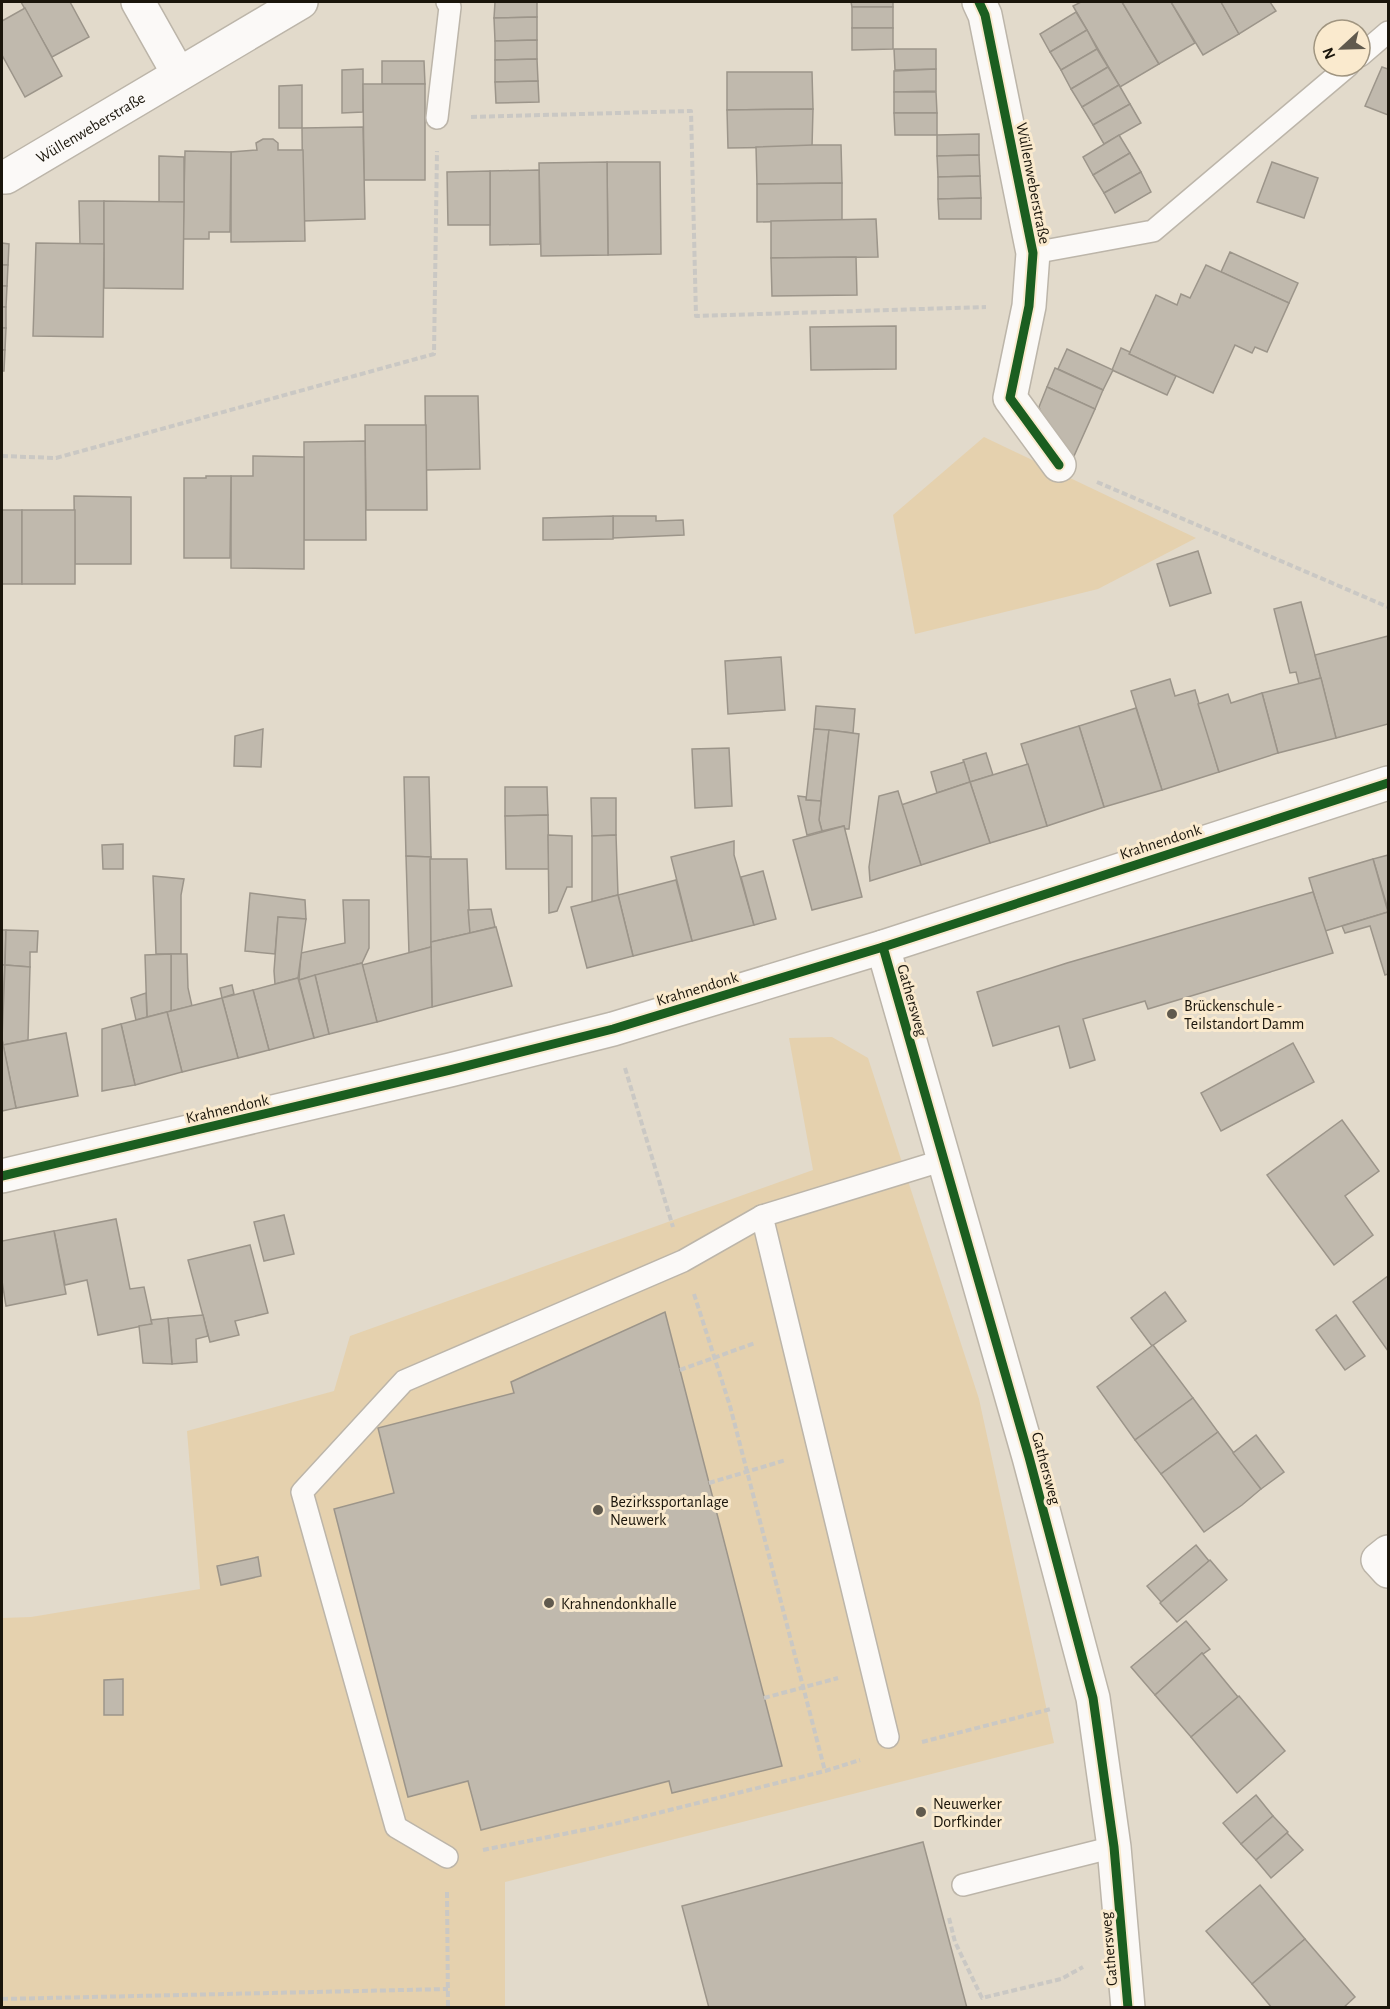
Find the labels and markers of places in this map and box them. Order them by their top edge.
place label: Brückenschule - Teilstandort Damm [1184,998,1304,1032]
marker: Brückenschule - Teilstandort Damm [1165,1007,1179,1021]
place label: Bezirkssportanlage Neuwerk [610,1494,729,1528]
marker: Bezirkssportanlage Neuwerk [591,1503,605,1517]
marker: Krahnendonkhalle [542,1596,556,1610]
place label: Krahnendonkhalle [561,1596,677,1612]
place label: Neuwerker Dorfkinder [933,1796,1002,1830]
marker: Neuwerker Dorfkinder [914,1805,928,1819]

